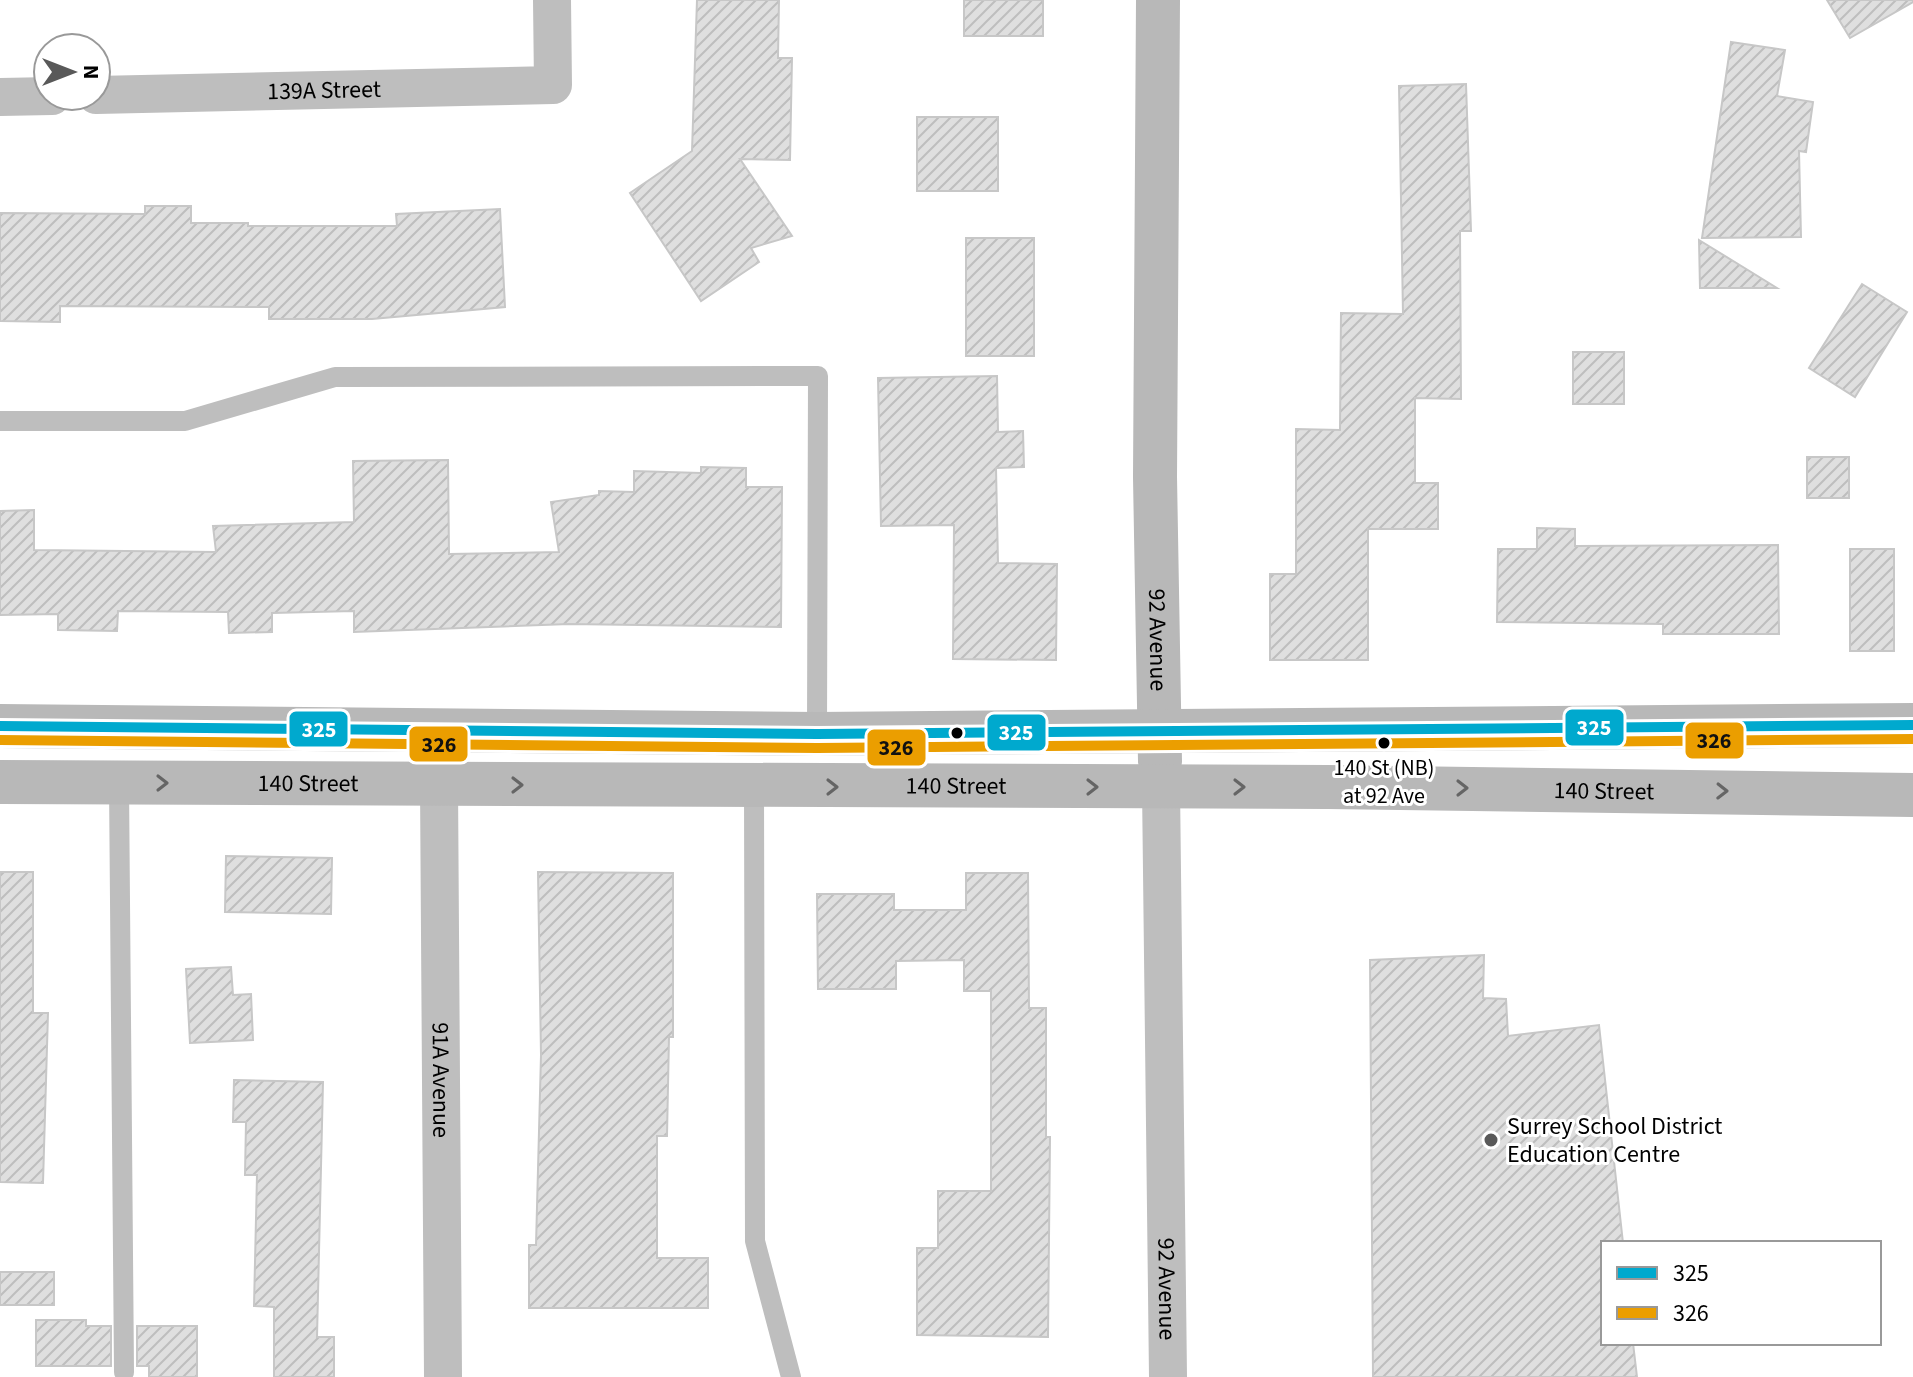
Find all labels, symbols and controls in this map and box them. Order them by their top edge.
north arrow [32,32,112,112]
text: N [75,65,107,79]
street label: 139A Street [267,71,381,109]
street label: 92 Avenue [1139,588,1176,692]
line badge: 325 [1564,708,1625,747]
line badge: 325 [288,710,349,748]
text: 325 [1577,712,1611,744]
line badge: 325 [986,713,1047,752]
text: 325 [302,714,336,746]
text: 325 [999,717,1033,749]
line badge: 326 [1684,721,1745,760]
line badge: 326 [408,725,469,763]
unlabelled marker [949,725,965,741]
text: 326 [1697,725,1731,757]
line badge: 326 [866,728,927,767]
text: 326 [422,729,456,761]
text: 326 [879,732,913,764]
marker: 140 St (NB) at 92 Ave [1376,735,1392,751]
place label: 140 St (NB) at 92 Ave [1334,752,1434,812]
street label: 140 Street [258,765,358,801]
street label: 140 Street [906,768,1006,803]
street label: 140 Street [1553,773,1655,809]
one-way arrow [156,774,169,792]
one-way arrow [511,776,524,794]
one-way arrow [826,778,839,796]
one-way arrow [1086,778,1099,796]
one-way arrow [1233,778,1246,796]
one-way arrow [1456,780,1469,797]
one-way arrow [1716,783,1729,800]
street label: 91A Avenue [423,1022,459,1138]
place label: Surrey School District Education Centre [1507,1109,1722,1172]
marker: Surrey School District Education Centre [1482,1131,1500,1149]
street label: 92 Avenue [1149,1237,1185,1341]
legend [1601,1241,1881,1345]
text: 325 [1673,1256,1709,1291]
text: 326 [1673,1296,1709,1331]

